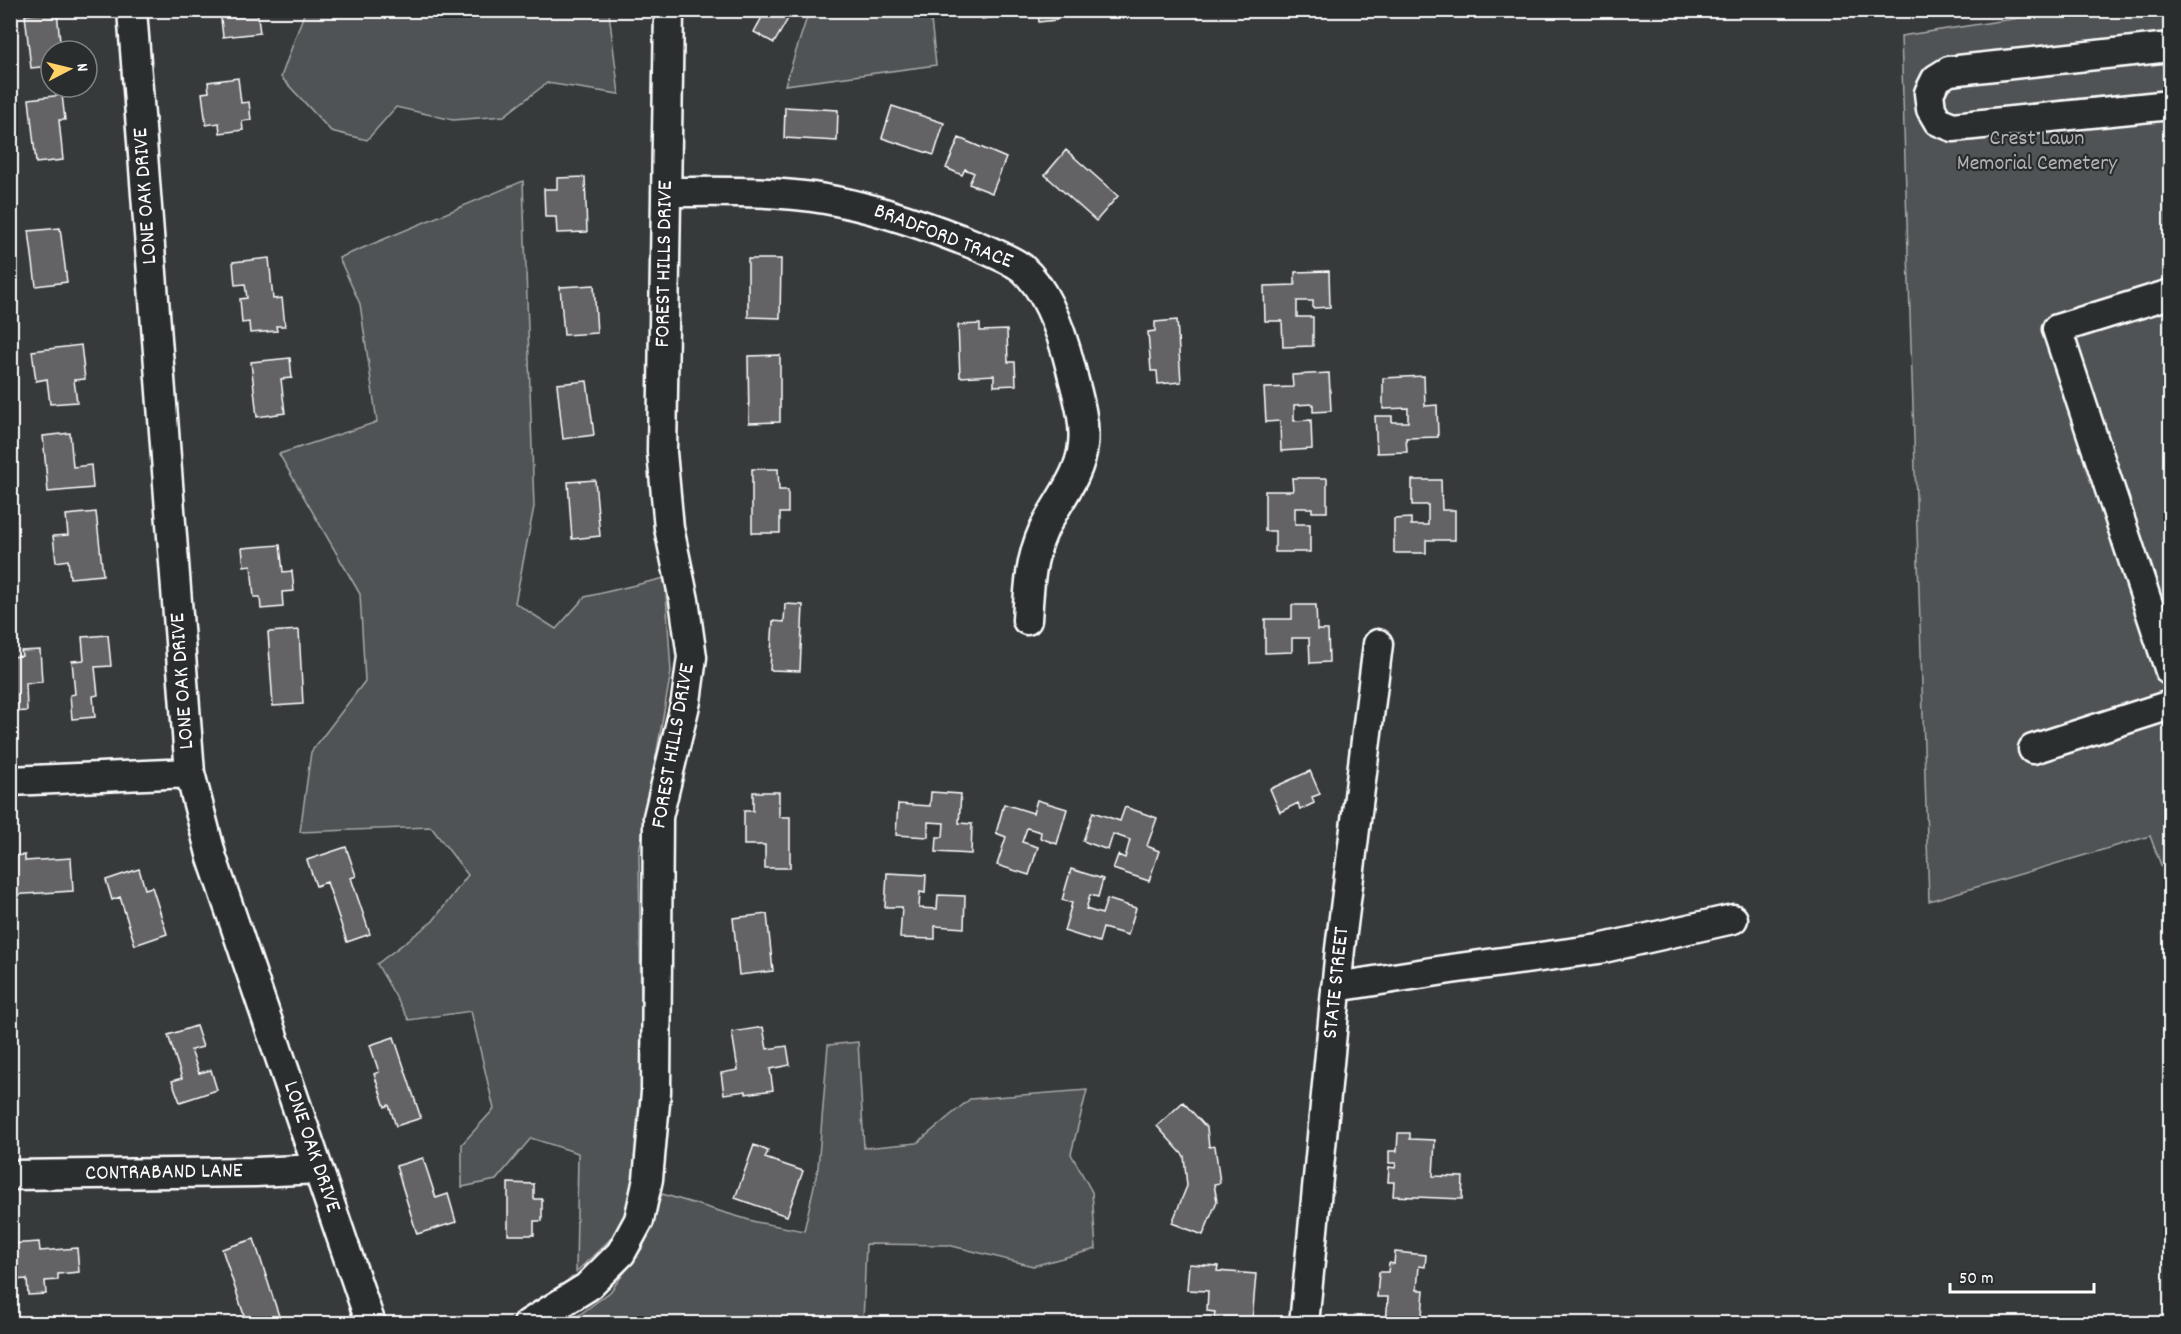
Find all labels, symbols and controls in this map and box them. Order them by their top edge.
north arrow [39,39,99,99]
text: N [70,62,93,73]
park label: Crest Lawn Memorial Cemetery [1957,124,2118,180]
street label: LONE OAK DRIVE [126,127,166,265]
street label: FOREST HILLS DRIVE [648,180,682,348]
street label: BRADFORD TRACE [869,196,1017,278]
street label: LONE OAK DRIVE [163,612,203,750]
street label: FOREST HILLS DRIVE [644,661,704,831]
street label: STATE STREET [1316,925,1358,1040]
street label: LONE OAK DRIVE [274,1077,348,1217]
street label: CONTRABAND LANE [85,1156,243,1190]
scale bar [1950,1256,2094,1294]
text: 50 m [1959,1267,1994,1292]

